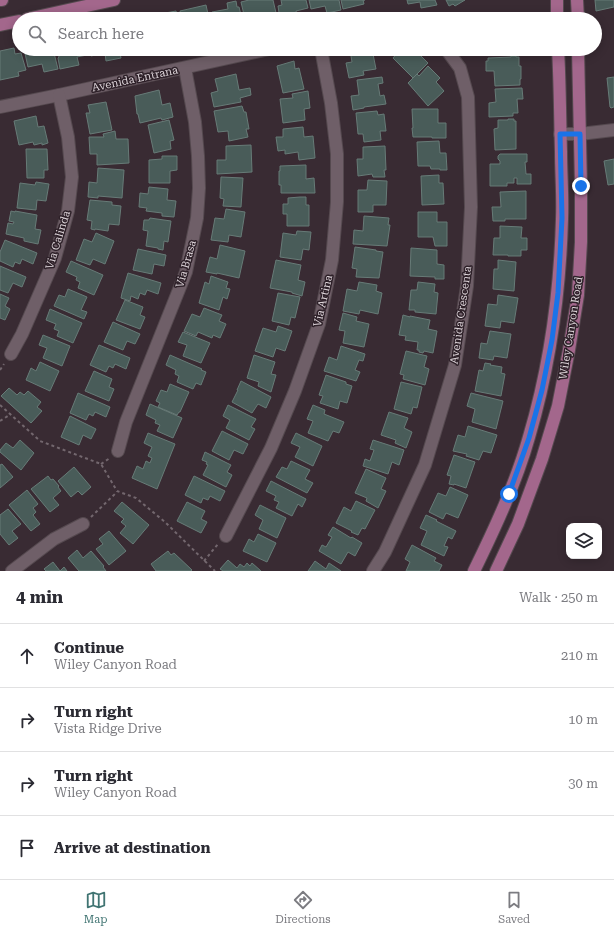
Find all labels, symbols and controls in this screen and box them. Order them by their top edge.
search box [12,12,602,56]
icon: search [26,23,48,45]
text: Search here [58,25,144,43]
street label: Avenida Entrana [91,64,179,94]
route end [572,177,590,195]
street label: Via Calinda [43,209,73,271]
street label: Via Brasa [173,239,199,289]
street label: Avenida Crescenta [448,265,474,365]
street label: Via Artina [311,274,335,328]
street label: Wiley Canyon Road [556,276,586,380]
route start [500,485,518,503]
map controls [566,523,602,559]
button: layers [566,523,602,559]
text: 4 min [16,587,63,607]
text: Walk · 250 m [519,590,598,605]
text: Continue [54,639,124,657]
icon: ahead [16,645,38,667]
text: 210 m [561,648,598,663]
text: Wiley Canyon Road [54,657,177,672]
text: Turn right [54,703,133,721]
icon: right [16,709,38,731]
text: 10 m [568,712,598,727]
text: Vista Ridge Drive [54,721,162,736]
text: Turn right [54,767,133,785]
icon: right [16,773,38,795]
text: 30 m [568,776,598,791]
text: Wiley Canyon Road [54,785,177,800]
icon: arrive [16,837,38,859]
text: Arrive at destination [54,839,210,857]
tab: Map [84,889,107,926]
tab: Directions [275,889,330,926]
tab: Saved [498,889,530,926]

